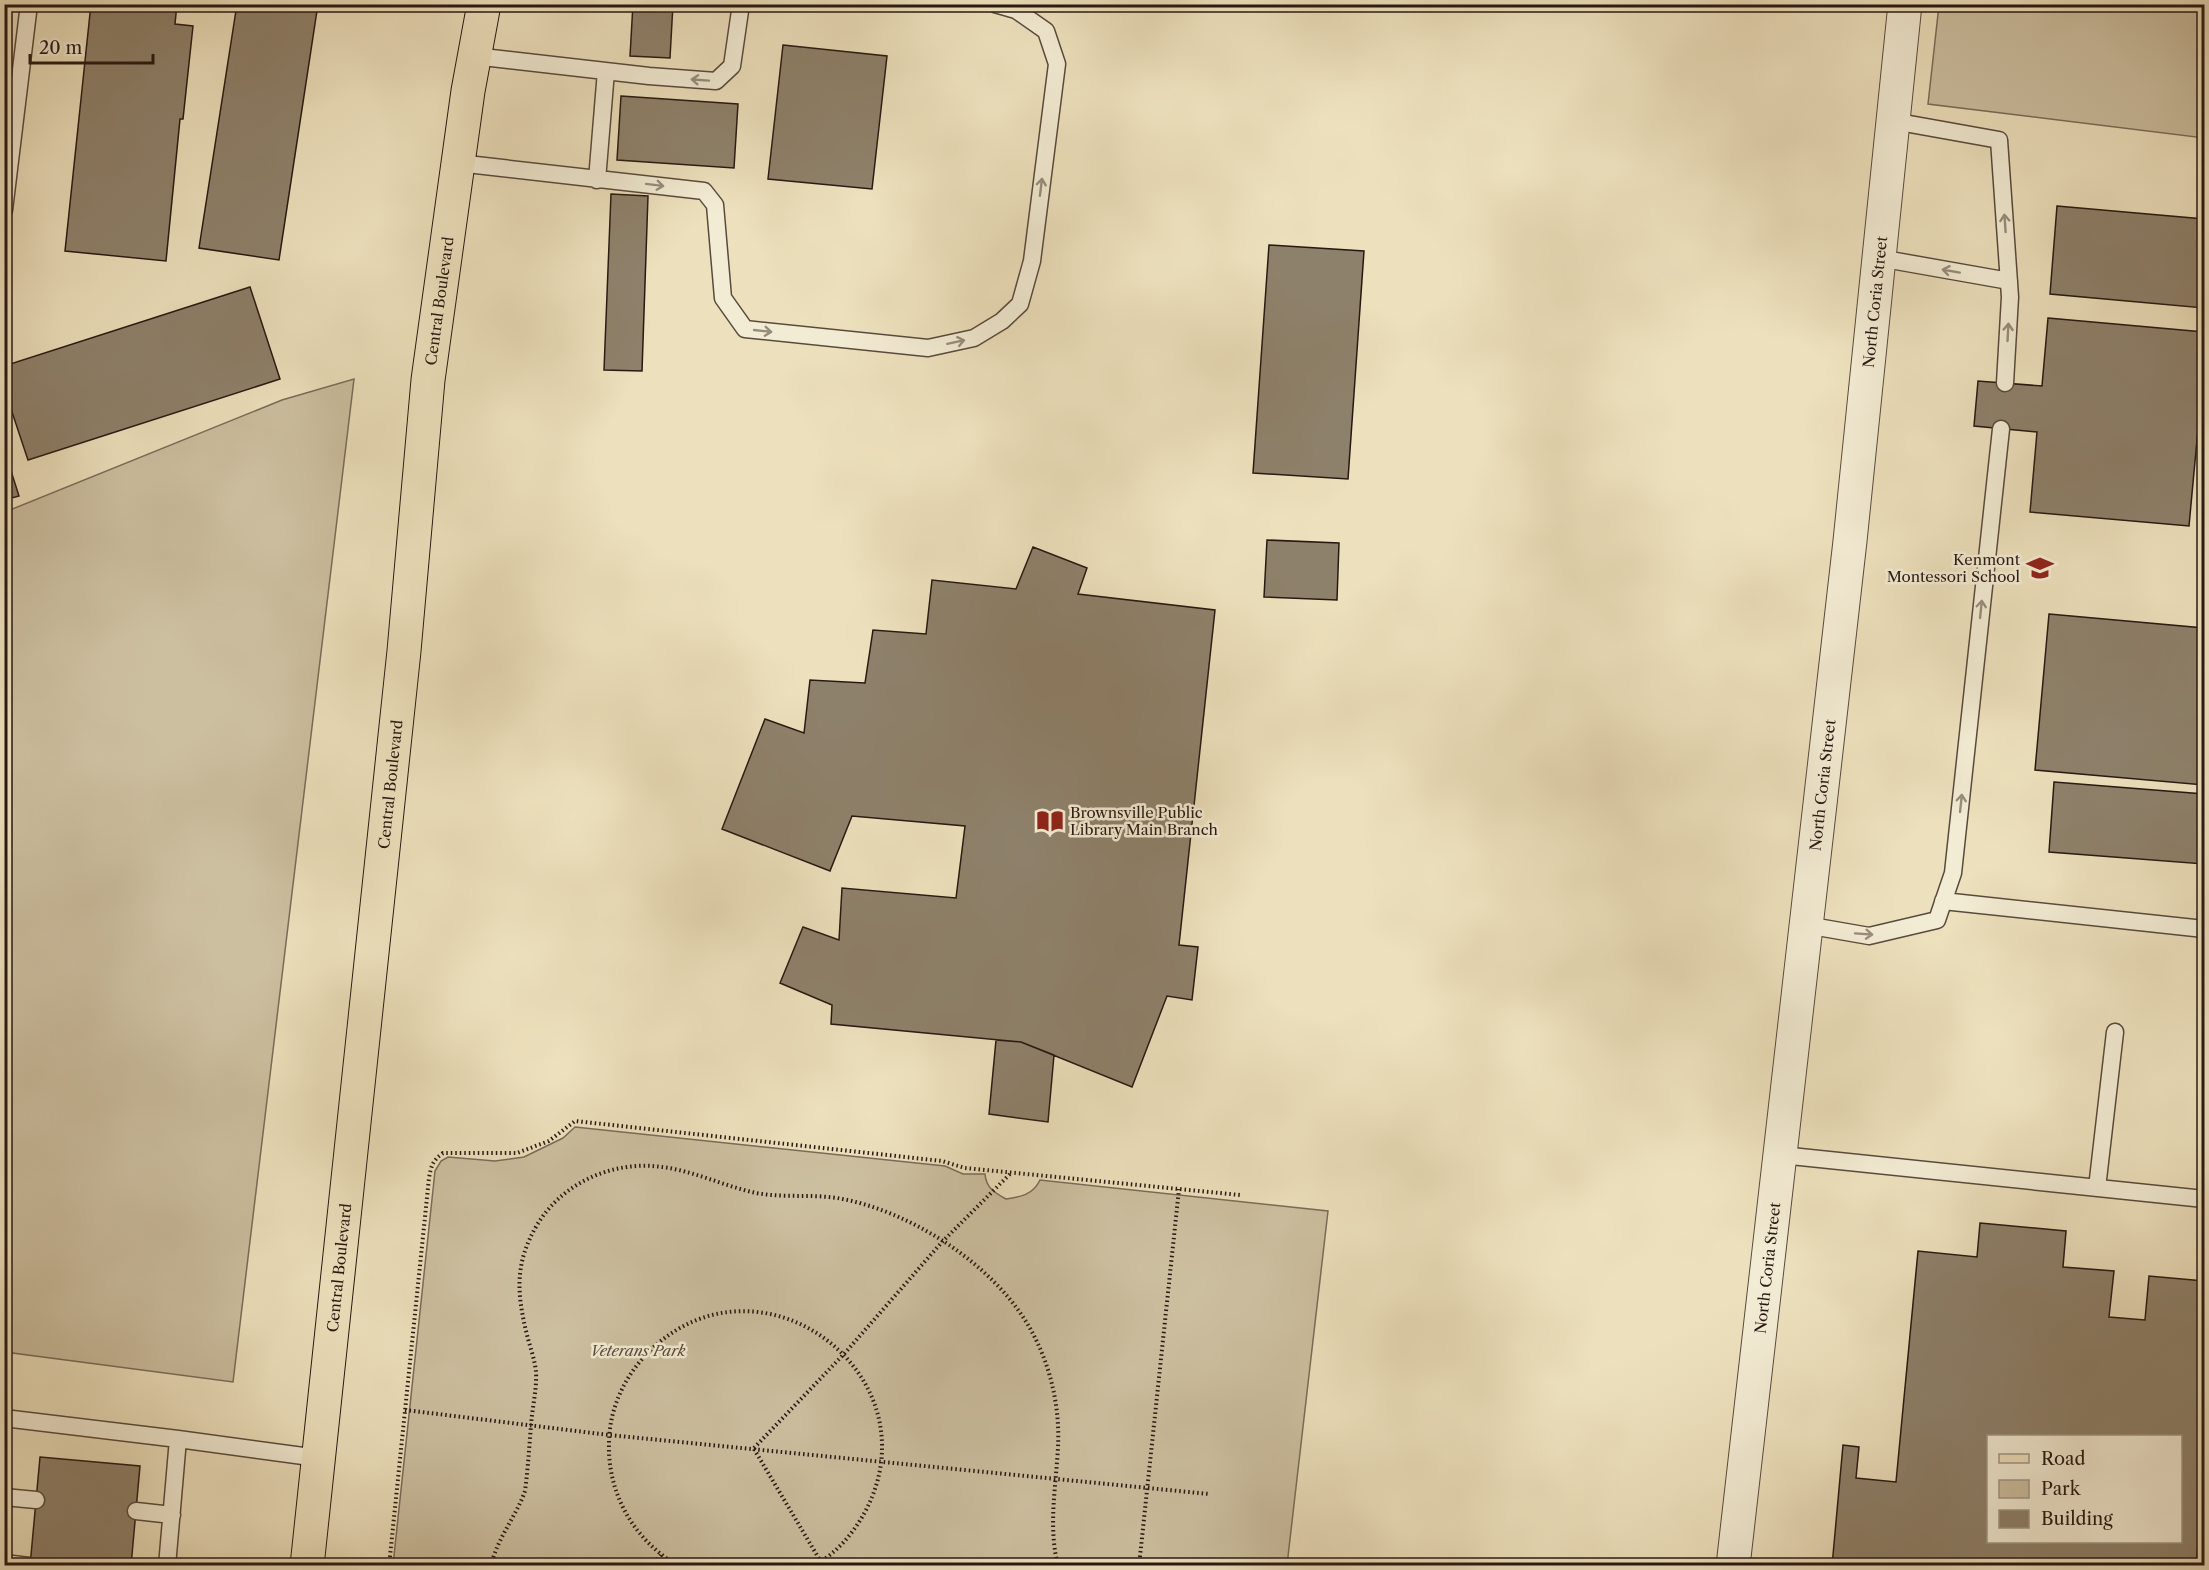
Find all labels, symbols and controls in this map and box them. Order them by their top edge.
scale bar [30,27,153,65]
text: 20 m [39,37,83,59]
one-way arrow [690,74,710,85]
one-way arrow [1036,177,1047,197]
one-way arrow [644,180,664,191]
one-way arrow [1999,213,2010,233]
street label: North Coria Street [1858,234,1891,369]
street label: Central Boulevard [421,235,457,367]
one-way arrow [1942,265,1961,276]
one-way arrow [2002,323,2013,343]
one-way arrow [752,325,772,336]
one-way arrow [946,336,966,347]
place label: Kenmont Montessori School [1887,550,2021,586]
school or university icon: Kenmont Montessori School [2025,553,2055,583]
one-way arrow [1976,600,1987,620]
street label: North Coria Street [1805,718,1839,852]
street label: Central Boulevard [374,719,406,850]
one-way arrow [1956,794,1967,814]
place label: Brownsville Public Library Main Branch [1070,803,1219,839]
library icon: Brownsville Public Library Main Branch [1035,806,1065,836]
one-way arrow [1853,929,1873,940]
street label: North Coria Street [1750,1200,1784,1335]
street label: Central Boulevard [322,1202,355,1333]
park label: Veterans Park [590,1341,686,1360]
legend [1987,1435,2182,1543]
text: Road [2041,1448,2086,1470]
text: Park [2041,1478,2082,1500]
text: Building [2041,1508,2113,1530]

